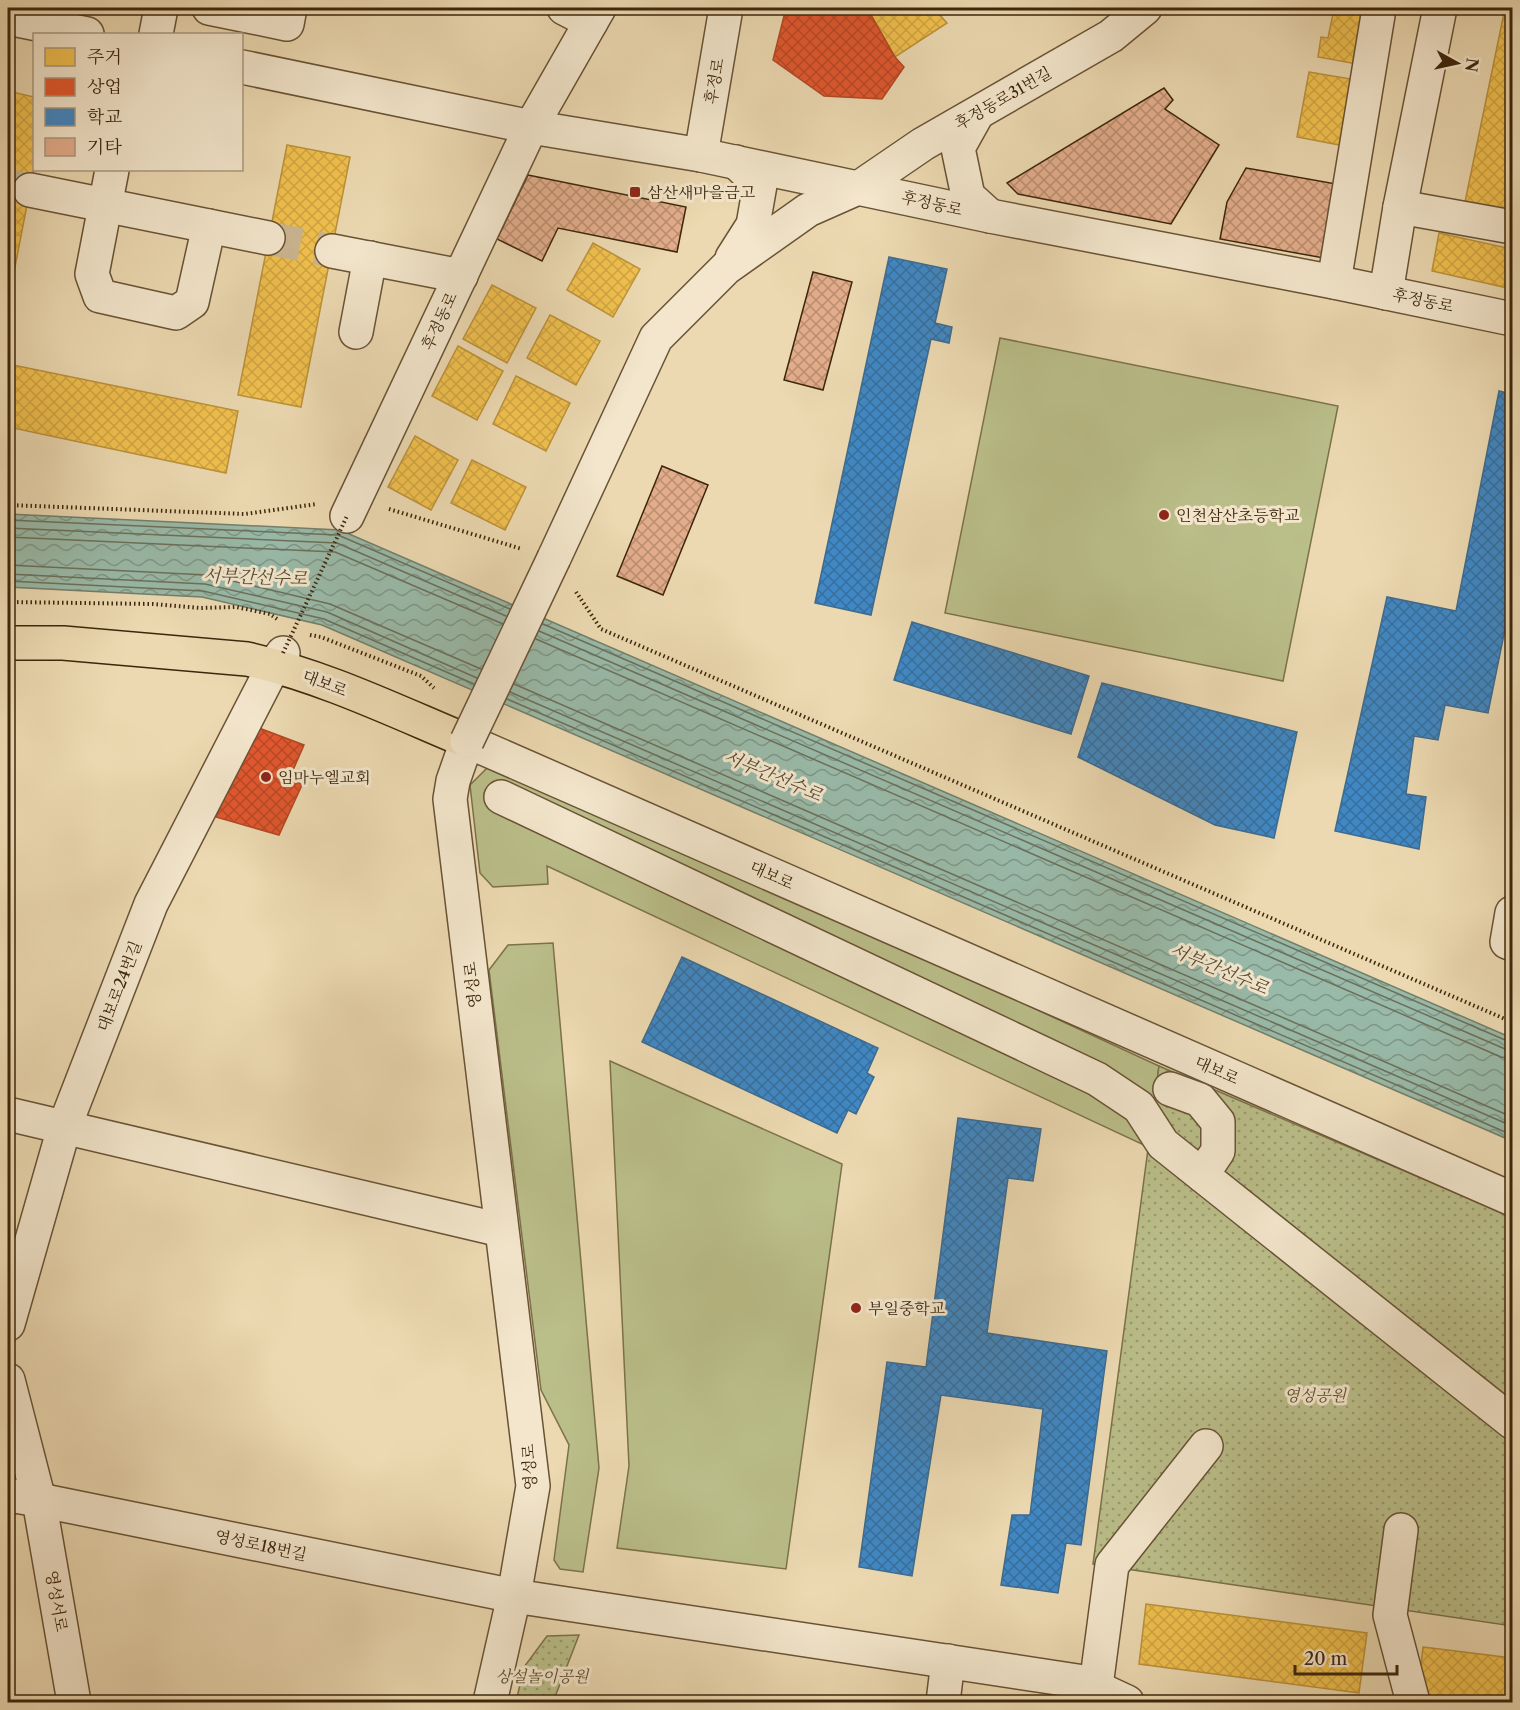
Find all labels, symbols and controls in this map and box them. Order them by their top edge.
legend [33,33,243,171]
north arrow [1427,33,1487,93]
text: 주거 [87,46,122,68]
street label: 후정로 [700,56,728,106]
text: N [1461,57,1483,73]
street label: 후정동로31번길 [951,62,1055,134]
text: 상업 [87,76,122,98]
text: 학교 [87,106,122,128]
text: 기타 [87,136,122,158]
place label: 삼산새마을금고 [647,182,756,202]
marker: 삼산새마을금고 [628,185,642,199]
street label: 후정동로 [900,186,965,220]
street label: 후정동로 [1391,284,1456,316]
street label: 후정동로 [417,288,461,353]
place label: 인천삼산초등학교 [1176,505,1300,525]
marker: 인천삼산초등학교 [1157,508,1171,522]
water label: 서부간선수로 [202,564,308,590]
street label: 대보로 [300,665,351,701]
water label: 서부간선수로 [721,745,826,807]
place label: 임마누엘교회 [278,767,371,787]
marker: 임마누엘교회 [259,770,273,784]
street label: 대보로 [747,856,798,894]
street label: 대보로24번길 [93,938,145,1034]
water label: 서부간선수로 [1167,938,1272,1000]
street label: 영성로 [459,960,485,1009]
street label: 대보로 [1192,1051,1243,1089]
place label: 부일중학교 [868,1298,945,1318]
marker: 부일중학교 [849,1301,863,1315]
park label: 영성공원 [1284,1385,1347,1405]
street label: 영성로 [517,1443,541,1491]
street label: 영성로18번길 [213,1525,309,1565]
street label: 영성서로 [42,1569,72,1634]
scale bar [1295,1638,1397,1676]
text: 20 m [1304,1648,1348,1670]
park label: 상설놀이공원 [496,1666,590,1686]

